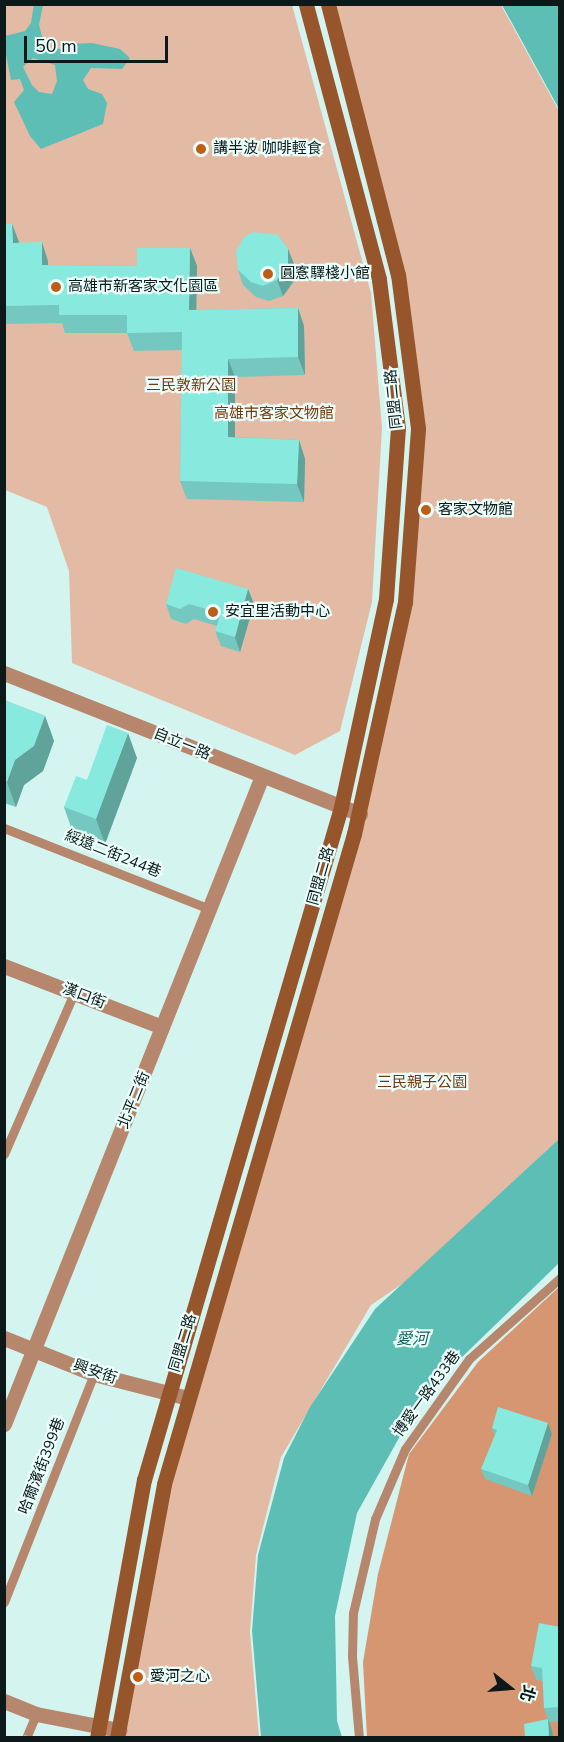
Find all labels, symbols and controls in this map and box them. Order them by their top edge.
scale bar [27,24,171,62]
text: 50 m [35,34,77,58]
place label: 講半波 咖啡輕食 [213,140,322,158]
marker: 講半波 咖啡輕食 [194,142,208,156]
place label: 圓愙驛棧小館 [280,265,370,283]
marker: 圓愙驛棧小館 [261,267,275,281]
place label: 高雄市新客家文化園區 [68,278,218,296]
marker: 高雄市新客家文化園區 [49,280,63,294]
street label: 同盟二路 [382,368,406,430]
park label: 三民敦新公園 [146,377,236,395]
park label: 高雄市客家文物館 [214,405,334,423]
place label: 客家文物館 [438,501,513,519]
marker: 客家文物館 [419,503,433,517]
place label: 安宜里活動中心 [225,603,330,621]
marker: 安宜里活動中心 [206,605,220,619]
street label: 自立一路 [151,724,213,764]
street label: 綏遠二街244巷 [62,827,164,881]
street label: 同盟二路 [304,845,338,907]
street label: 漢口街 [60,980,108,1012]
street label: 北平二街 [114,1069,154,1131]
park label: 三民親子公園 [377,1074,467,1092]
street label: 同盟二路 [166,1312,200,1374]
water label: 愛河 [396,1329,428,1349]
street label: 博愛一路433巷 [390,1347,464,1441]
street label: 興安街 [71,1356,119,1388]
street label: 哈爾濱街399巷 [15,1415,69,1517]
north arrow [480,1658,540,1718]
place label: 愛河之心 [150,1668,210,1686]
marker: 愛河之心 [131,1670,145,1684]
text: 北 [514,1682,540,1704]

